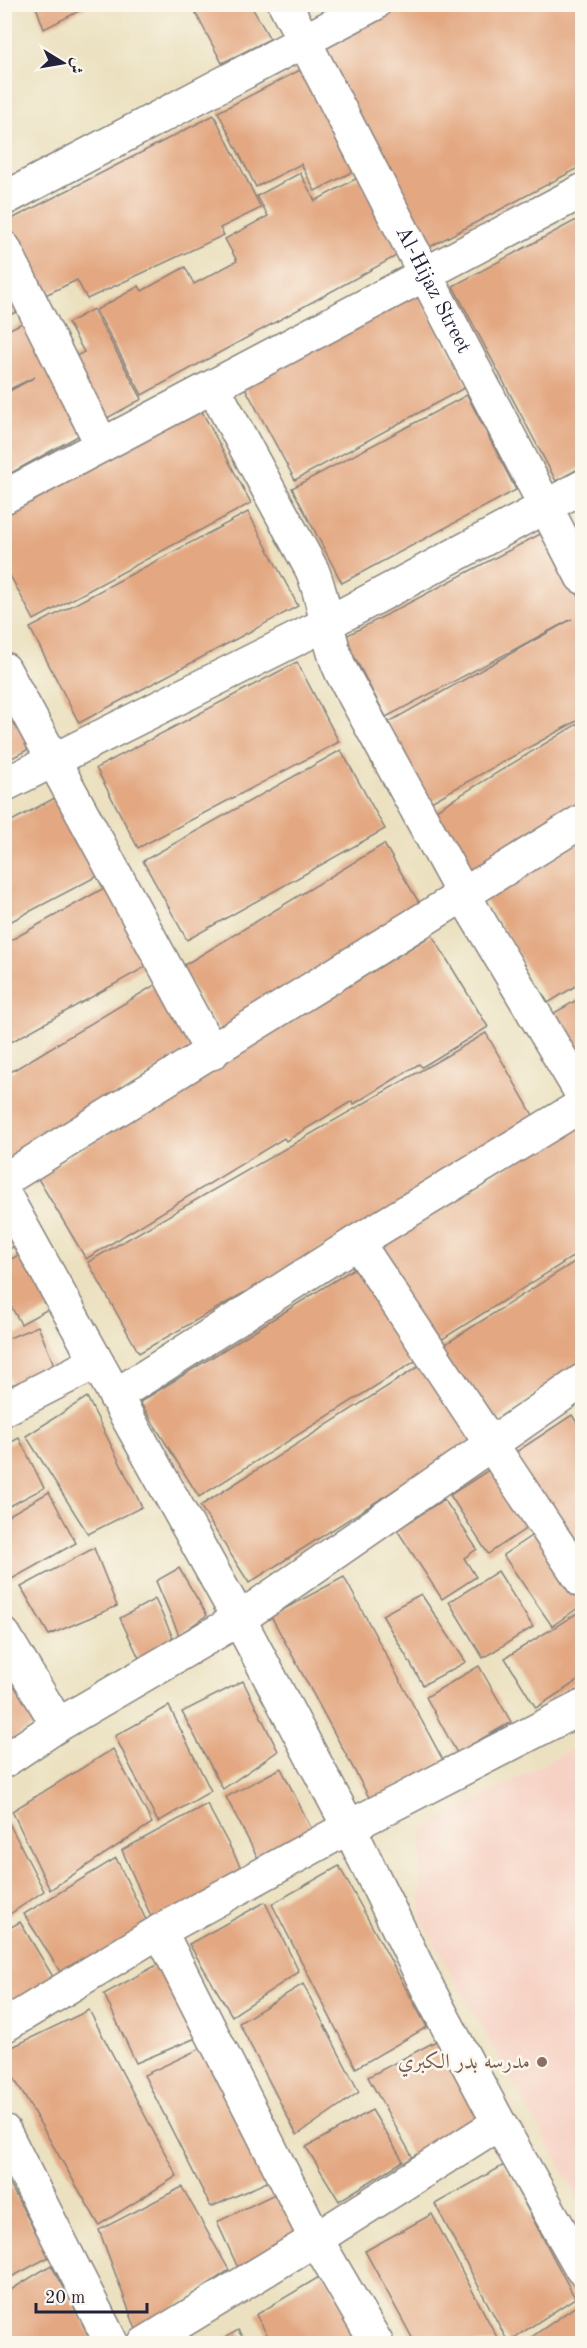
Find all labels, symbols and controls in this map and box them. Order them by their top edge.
north arrow [33,33,93,93]
text: ش [66,56,85,75]
street label: Al-Hijaz Street [392,223,475,357]
place label: مدرسه بدر الكبري [398,2050,530,2077]
marker: مدرسه بدر الكبري [535,2055,549,2069]
scale bar [36,2276,147,2314]
text: 20 m [45,2289,85,2307]

